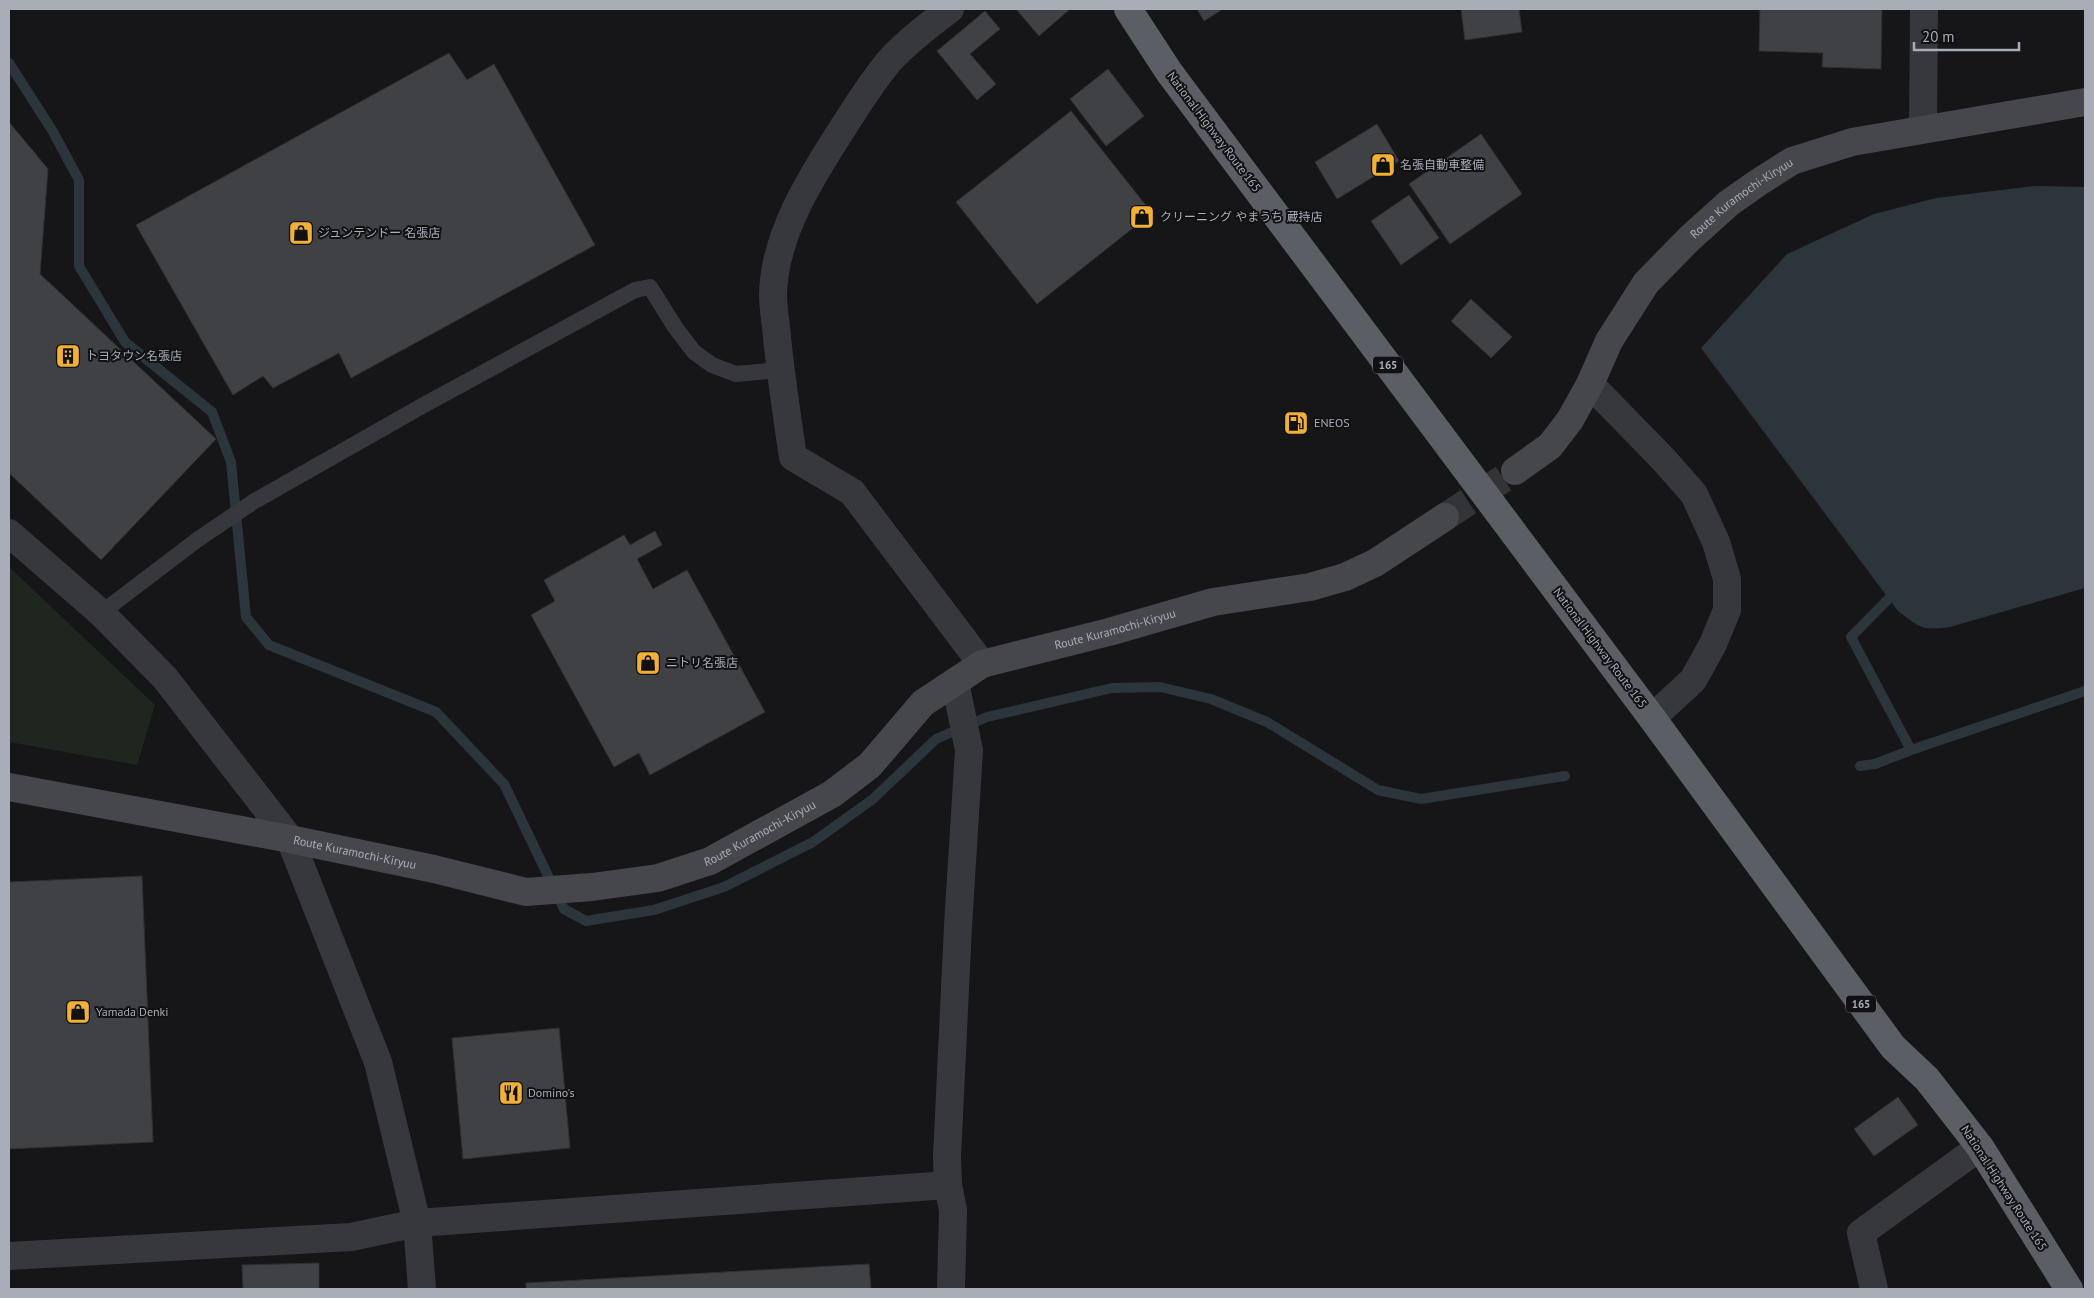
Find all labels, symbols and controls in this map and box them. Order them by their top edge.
scale bar [1914,20,2019,52]
text: 20 m [1922,27,1955,46]
street label: National Highway Route 165 [1164,69,1265,195]
shop icon: 名張自動車整備 [1370,152,1396,178]
street label: Route Kuramochi-Kiryuu [1687,154,1796,241]
place label: 名張自動車整備 [1400,157,1484,172]
shop icon: クリーニング やまうち 蔵持店 [1129,204,1155,230]
place label: クリーニング やまうち 蔵持店 [1160,209,1322,224]
shop icon: ジュンテンドー 名張店 [288,220,314,246]
place label: ジュンテンドー 名張店 [318,225,440,240]
building icon: トヨタウン名張店 [55,343,81,369]
place label: トヨタウン名張店 [86,348,182,363]
road number: 165 [1373,356,1403,374]
fuel station icon: ENEOS [1283,410,1309,436]
place label: ENEOS [1314,415,1350,430]
street label: National Highway Route 165 [1550,585,1651,711]
street label: Route Kuramochi-Kiryuu [1053,605,1177,652]
shop icon: ニトリ名張店 [635,650,661,676]
place label: ニトリ名張店 [666,655,738,670]
street label: Route Kuramochi-Kiryuu [702,797,818,869]
street label: Route Kuramochi-Kiryuu [292,832,418,872]
road number: 165 [1846,996,1876,1012]
shop icon: Yamada Denki [65,999,91,1025]
place label: Yamada Denki [96,1004,169,1019]
restaurant icon: Domino's [498,1080,524,1106]
place label: Domino's [528,1085,575,1100]
street label: National Highway Route 165 [1958,1122,2051,1253]

